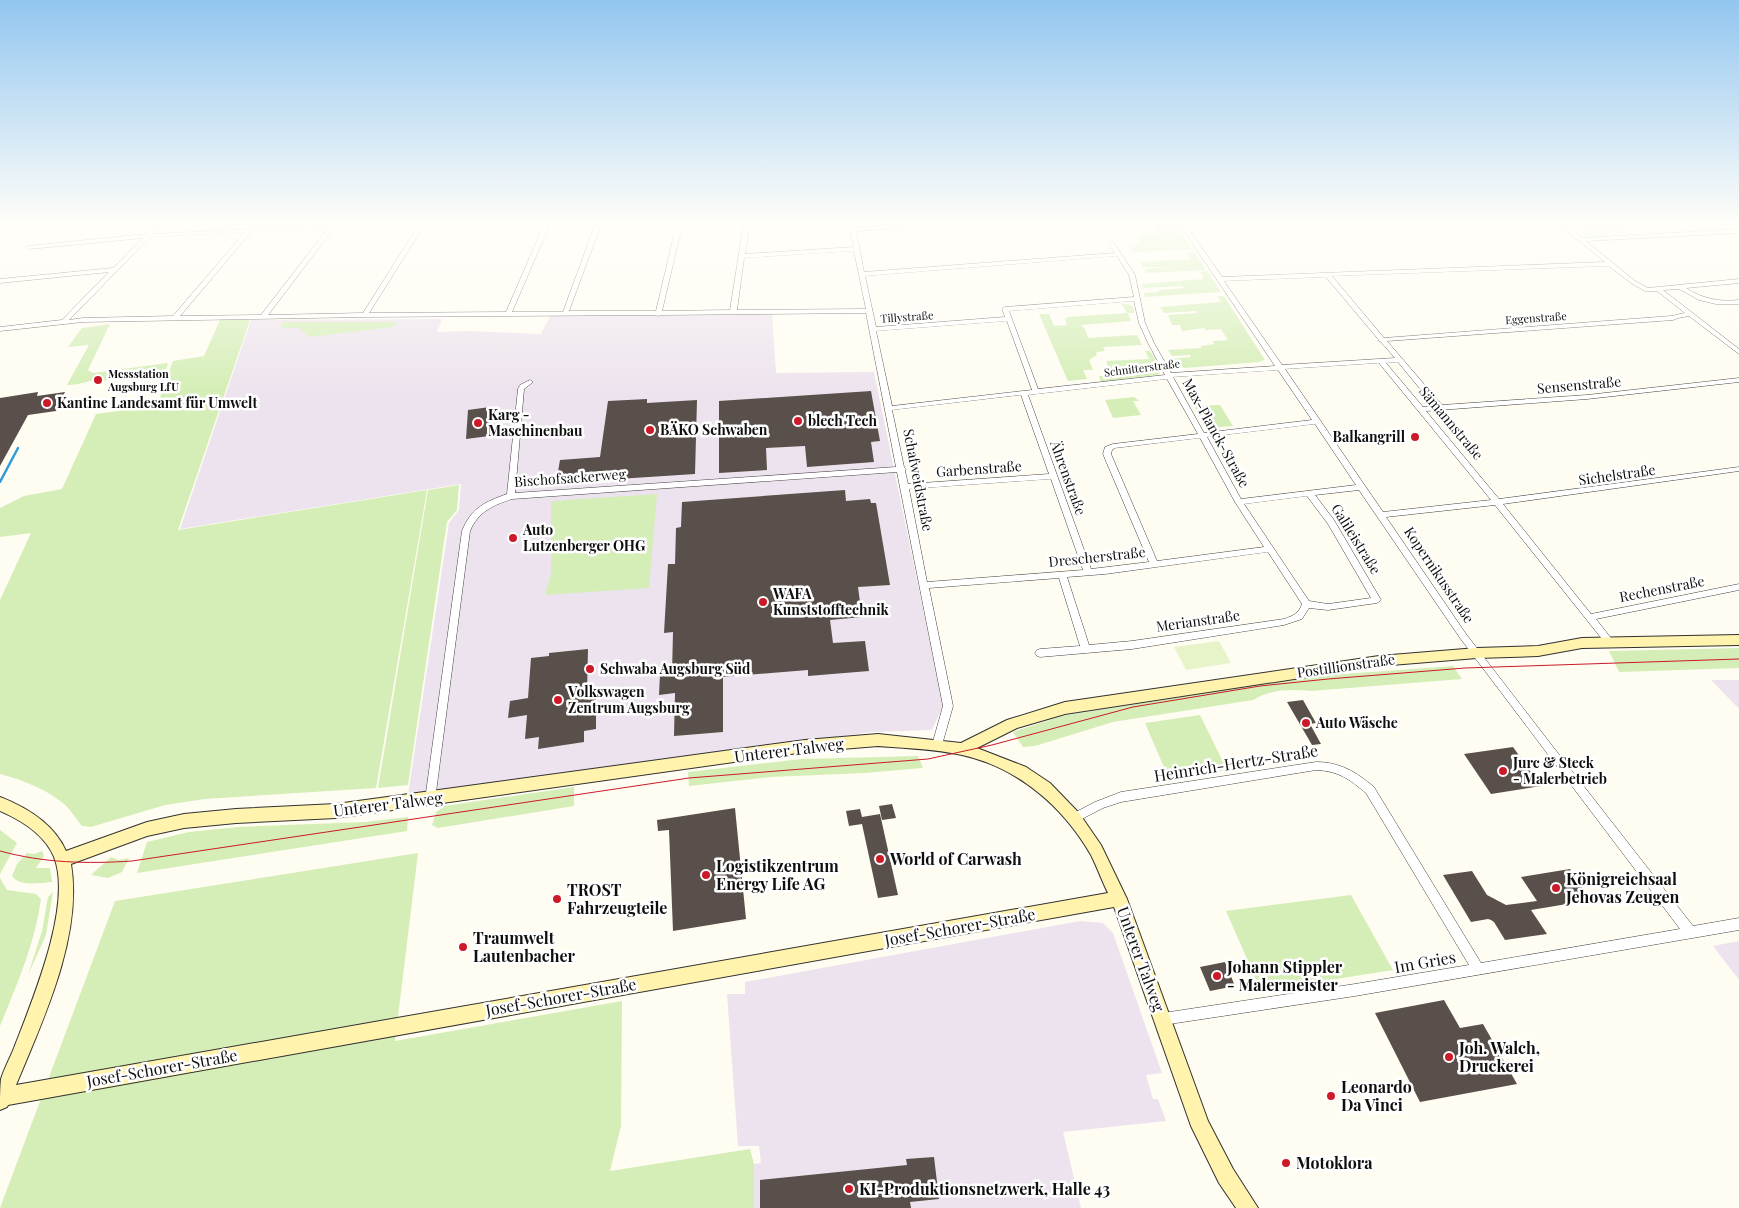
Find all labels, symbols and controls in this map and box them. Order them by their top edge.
street label: Tillystraße [880,307,934,326]
street label: Eggenstraße [1505,308,1568,327]
street label: Schnitterstraße [1103,355,1181,380]
place label: Messstation Augsburg LfU [107,366,179,394]
street label: Sensenstraße [1536,371,1622,398]
marker: Messstation Augsburg LfU [92,374,104,386]
street label: Max-Planck-Straße [1179,375,1254,491]
street label: Sämannstraße [1415,382,1488,463]
place label: Kantine Landesamt für Umwelt [57,393,257,412]
marker: Kantine Landesamt für Umwelt [41,397,53,409]
place label: Karg - Maschinenbau [488,405,583,440]
place label: blech Tech [808,411,877,430]
marker: blech Tech [792,415,804,427]
marker: Karg - Maschinenbau [472,417,484,429]
place label: BÄKO Schwaben [660,420,768,439]
marker: BÄKO Schwaben [644,424,656,436]
street label: Schafweidstraße [899,427,938,533]
place label: Balkangrill [1333,427,1406,446]
marker: Balkangrill [1409,431,1421,443]
street label: Ährenstraße [1046,437,1091,518]
street label: Garbenstraße [936,456,1022,481]
street label: Sichelstraße [1577,460,1657,489]
street label: Bischofsackerweg [513,464,627,491]
street label: Galileistraße [1327,500,1386,578]
place label: Auto Lutzenberger OHG [522,520,645,555]
street label: Kopernikusstraße [1400,523,1479,627]
marker: Auto Lutzenberger OHG [507,532,519,544]
street label: Drescherstraße [1047,542,1146,571]
street label: Rechenstraße [1618,571,1706,606]
place label: WAFA Kunststofftechnik [772,584,890,619]
marker: WAFA Kunststofftechnik [757,596,769,608]
street label: Merianstraße [1155,605,1241,636]
street label: Postillionstraße [1296,649,1396,682]
place label: Schwaba Augsburg Süd [600,659,751,678]
marker: Schwaba Augsburg Süd [584,663,596,675]
place label: Volkswagen Zentrum Augsburg [567,682,690,717]
marker: Volkswagen Zentrum Augsburg [552,694,564,706]
place label: Auto Wäsche [1315,713,1398,732]
marker: Auto Wäsche [1300,717,1312,729]
street label: Unterer Talweg [733,732,845,767]
street label: Heinrich-Hertz-Straße [1152,739,1319,786]
place label: Jurc & Steck - Malerbetrieb [1512,753,1607,788]
marker: Jurc & Steck - Malerbetrieb [1497,765,1509,777]
street label: Unterer Talweg [332,786,444,821]
place label: World of Carwash [889,848,1022,869]
marker: World of Carwash [874,853,886,865]
place label: Logistikzentrum Energy Life AG [716,855,839,894]
place label: Königreichsaal Jehovas Zeugen [1565,868,1679,907]
marker: Logistikzentrum Energy Life AG [700,869,712,881]
place label: TROST Fahrzeugteile [567,879,667,918]
marker: Königreichsaal Jehovas Zeugen [1550,882,1562,894]
marker: TROST Fahrzeugteile [551,893,563,905]
street label: Josef-Schorer-Straße [882,903,1037,950]
street label: Unterer Talweg [1113,903,1170,1015]
place label: Traumwelt Lautenbacher [473,927,575,966]
marker: Traumwelt Lautenbacher [457,941,469,953]
street label: Im Gries [1393,946,1457,977]
place label: Johann Stippler - Malermeister [1226,956,1343,995]
marker: Johann Stippler - Malermeister [1211,970,1223,982]
street label: Josef-Schorer-Straße [483,973,638,1020]
place label: Joh. Walch, Druckerei [1458,1037,1540,1076]
street label: Josef-Schorer-Straße [84,1044,239,1091]
marker: Joh. Walch, Druckerei [1443,1051,1455,1063]
place label: Leonardo Da Vinci [1341,1076,1412,1115]
marker: Leonardo Da Vinci [1325,1090,1337,1102]
place label: Motoklora [1296,1152,1373,1173]
marker: Motoklora [1280,1157,1292,1169]
place label: KI-Produktionsnetzwerk, Halle 43 [859,1178,1110,1199]
marker: KI-Produktionsnetzwerk, Halle 43 [843,1183,855,1195]

